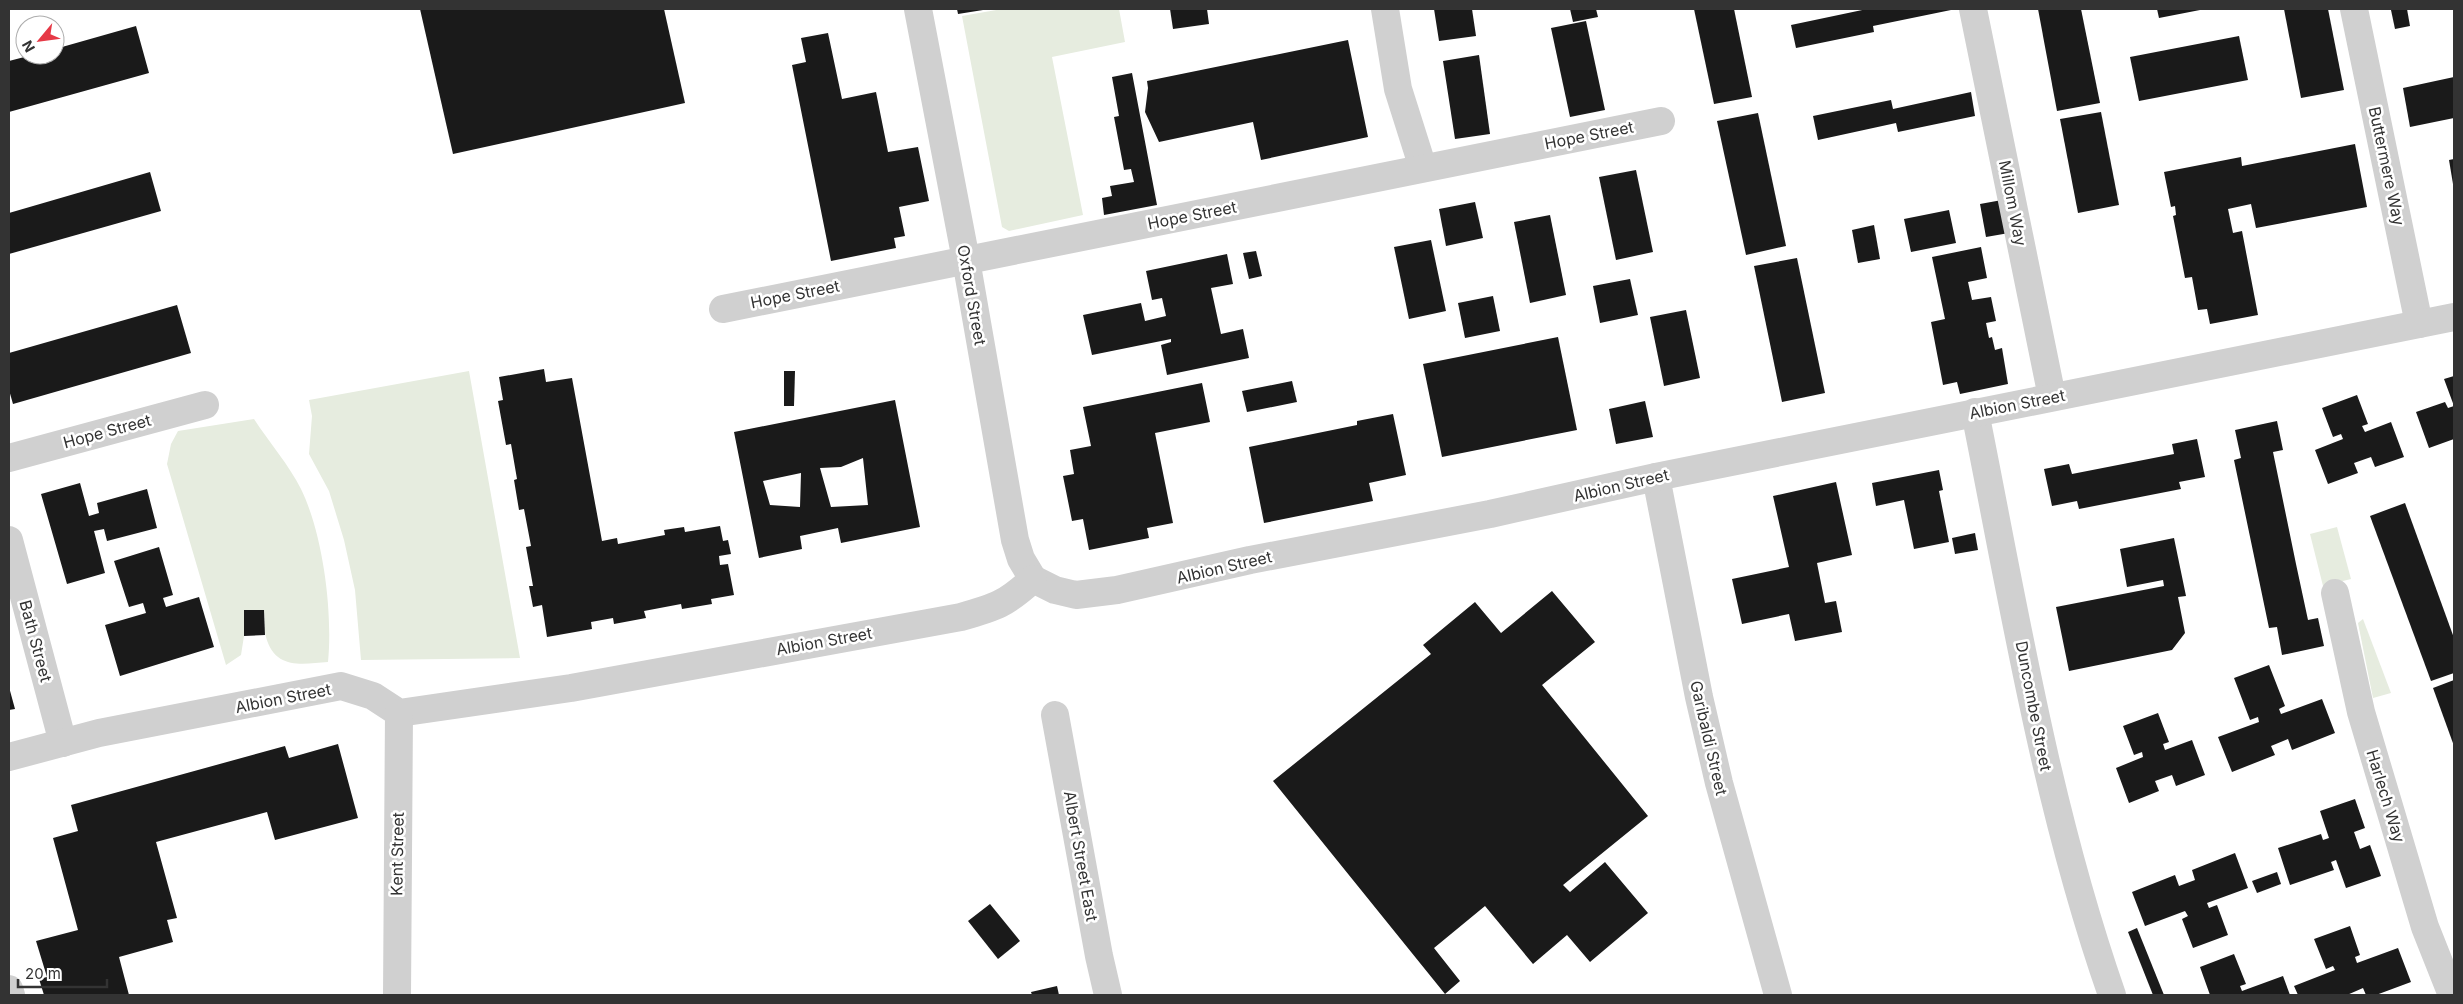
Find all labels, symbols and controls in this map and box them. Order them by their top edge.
north arrow [15,15,65,65]
text: N [18,38,38,55]
street label: Buttermere Way [2365,105,2409,227]
street label: Hope Street [1543,117,1635,153]
street label: Millom Way [1995,158,2031,248]
street label: Hope Street [1146,197,1238,233]
street label: Oxford Street [953,243,991,347]
street label: Hope Street [749,276,841,312]
street label: Albion Street [1967,385,2067,423]
street label: Hope Street [61,410,153,452]
street label: Albion Street [1571,464,1671,506]
street label: Albion Street [1174,546,1274,588]
street label: Bath Street [15,598,57,684]
street label: Albion Street [774,623,874,659]
street label: Duncombe Street [2012,639,2056,773]
street label: Albion Street [233,679,333,717]
street label: Garibaldi Street [1686,679,1732,797]
street label: Harlech Way [2362,747,2410,845]
street label: Albert Street East [1060,789,1102,923]
street label: Kent Street [386,812,408,896]
scale bar [18,956,106,988]
text: 20 m [25,964,61,983]

